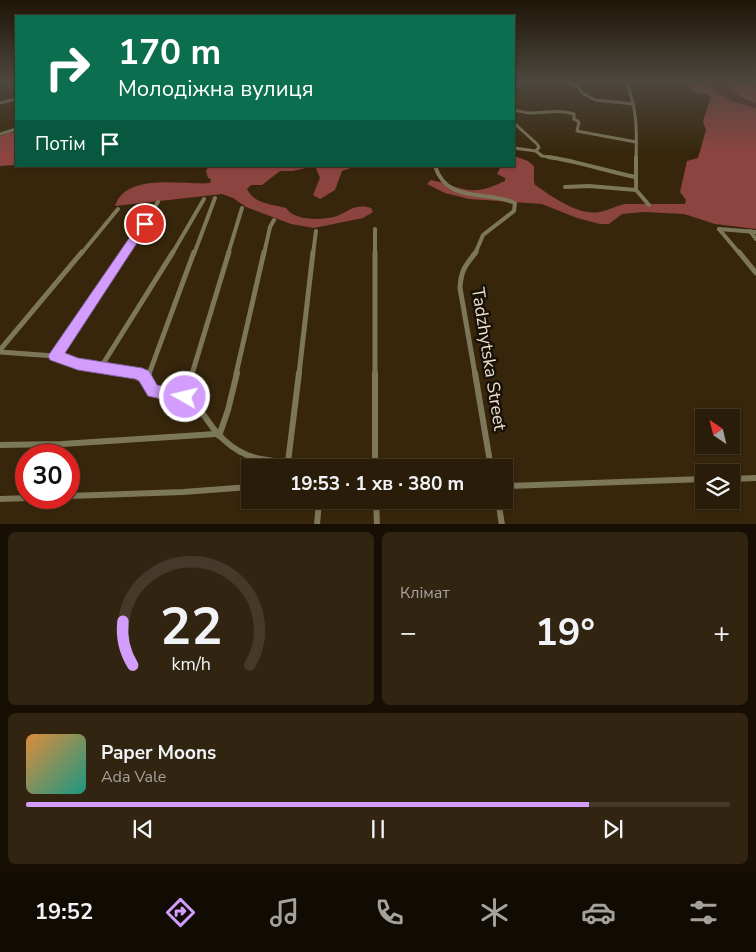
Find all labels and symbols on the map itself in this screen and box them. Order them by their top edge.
pin [124,203,166,245]
street label: Tadzhytska Street [466,286,512,433]
position arrow [158,370,210,422]
north arrow [695,409,740,454]
speed limit sign: 30 [15,444,80,509]

